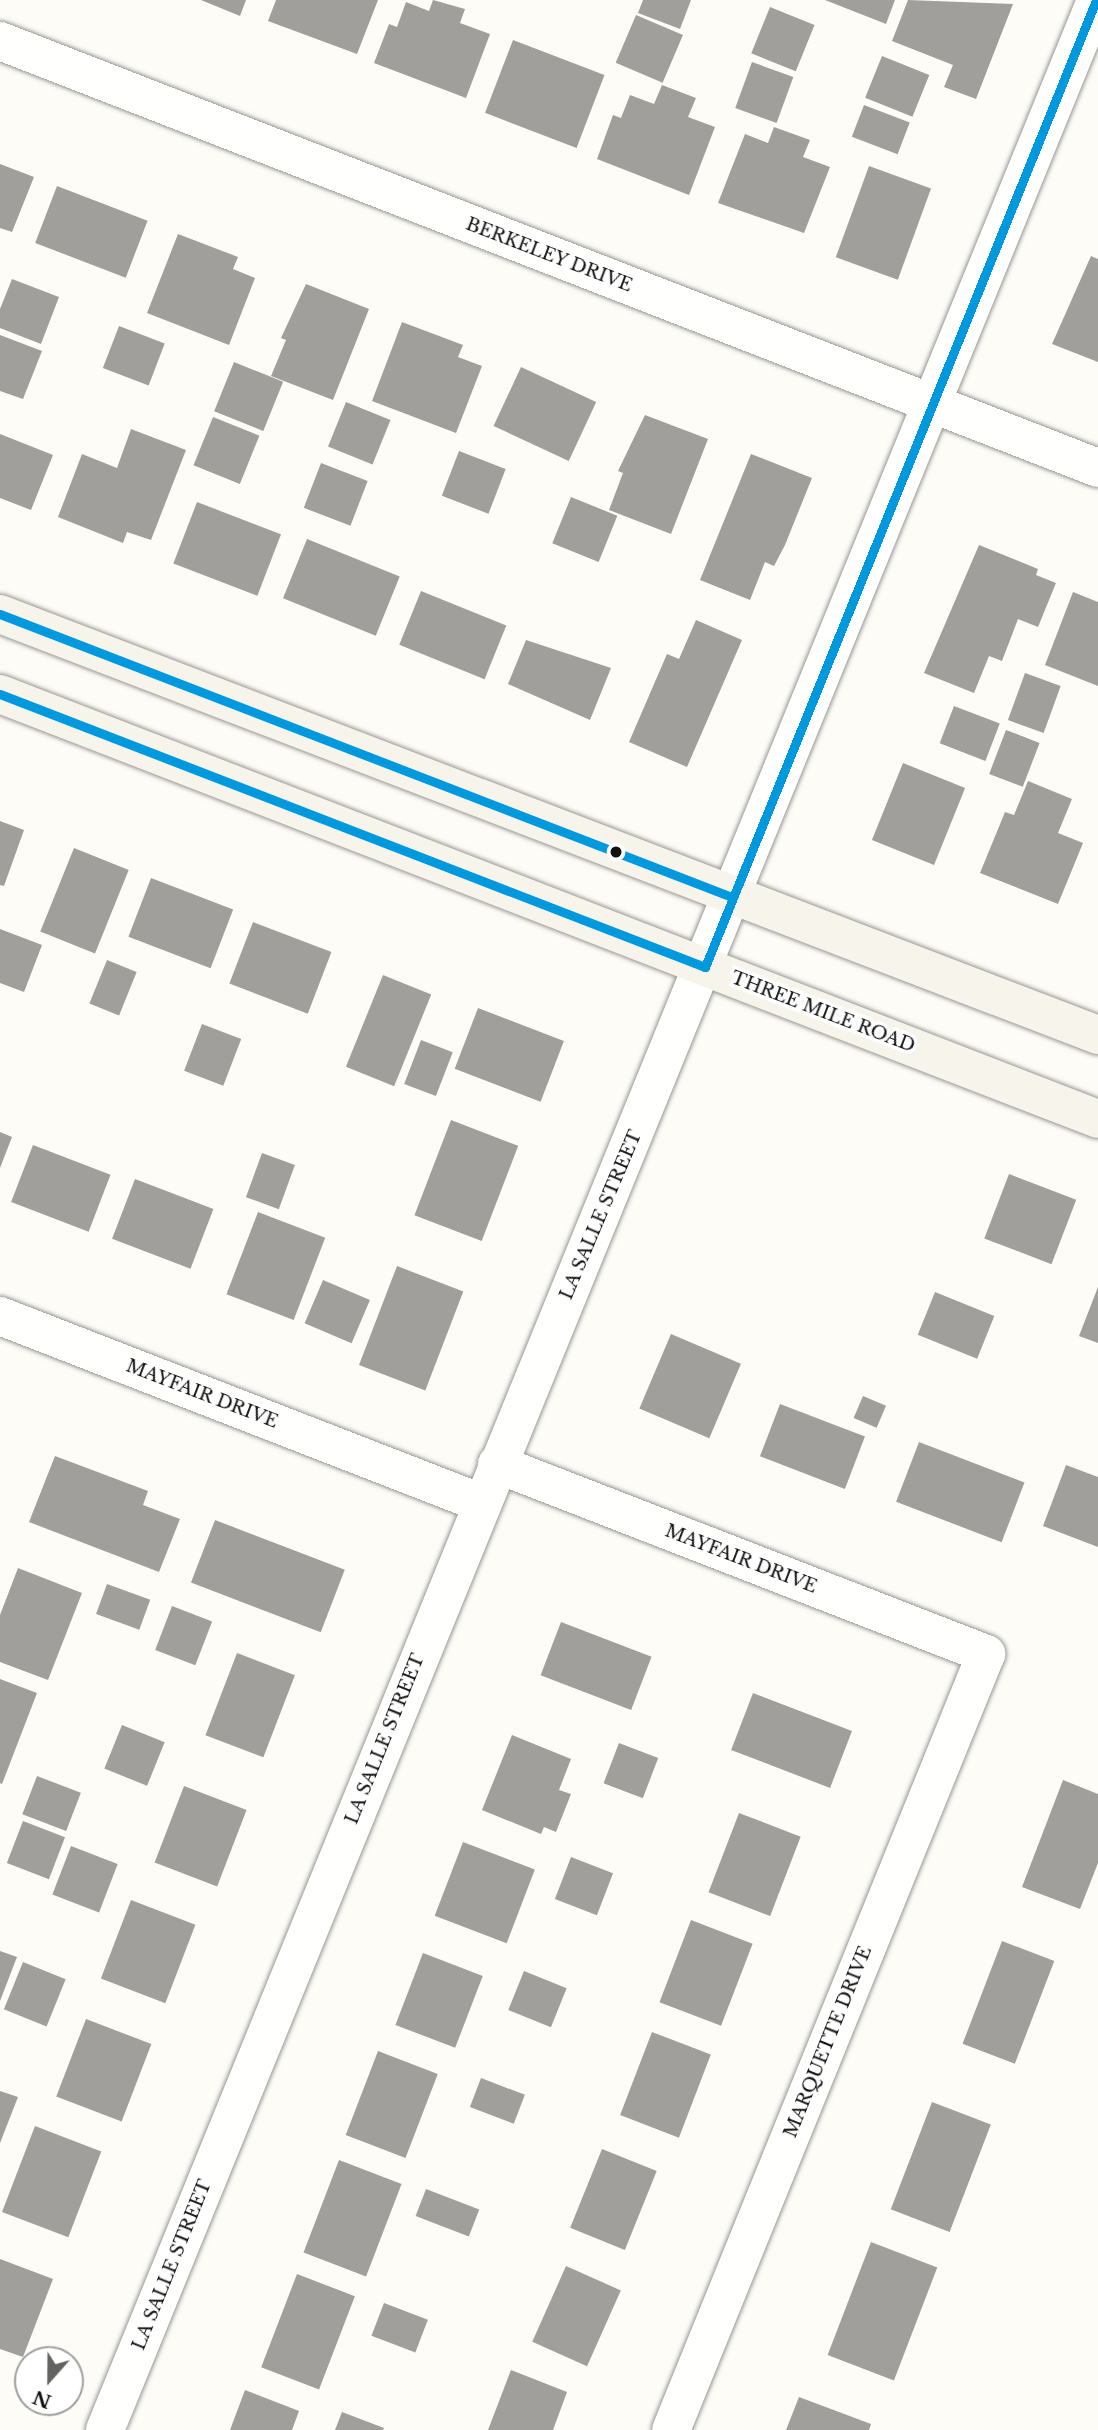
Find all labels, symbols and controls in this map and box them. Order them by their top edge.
street label: BERKELEY DRIVE [462,213,636,297]
unlabelled marker [609,845,623,859]
street label: THREE MILE ROAD [728,967,918,1057]
street label: LA SALLE STREET [555,1127,647,1303]
street label: MAYFAIR DRIVE [123,1355,281,1433]
street label: MAYFAIR DRIVE [662,1520,820,1598]
street label: LA SALLE STREET [341,1650,429,1828]
street label: MARQUETTE DRIVE [780,1943,876,2141]
street label: LA SALLE STREET [128,2176,216,2354]
north arrow [14,2346,84,2416]
text: N [30,2385,54,2413]

